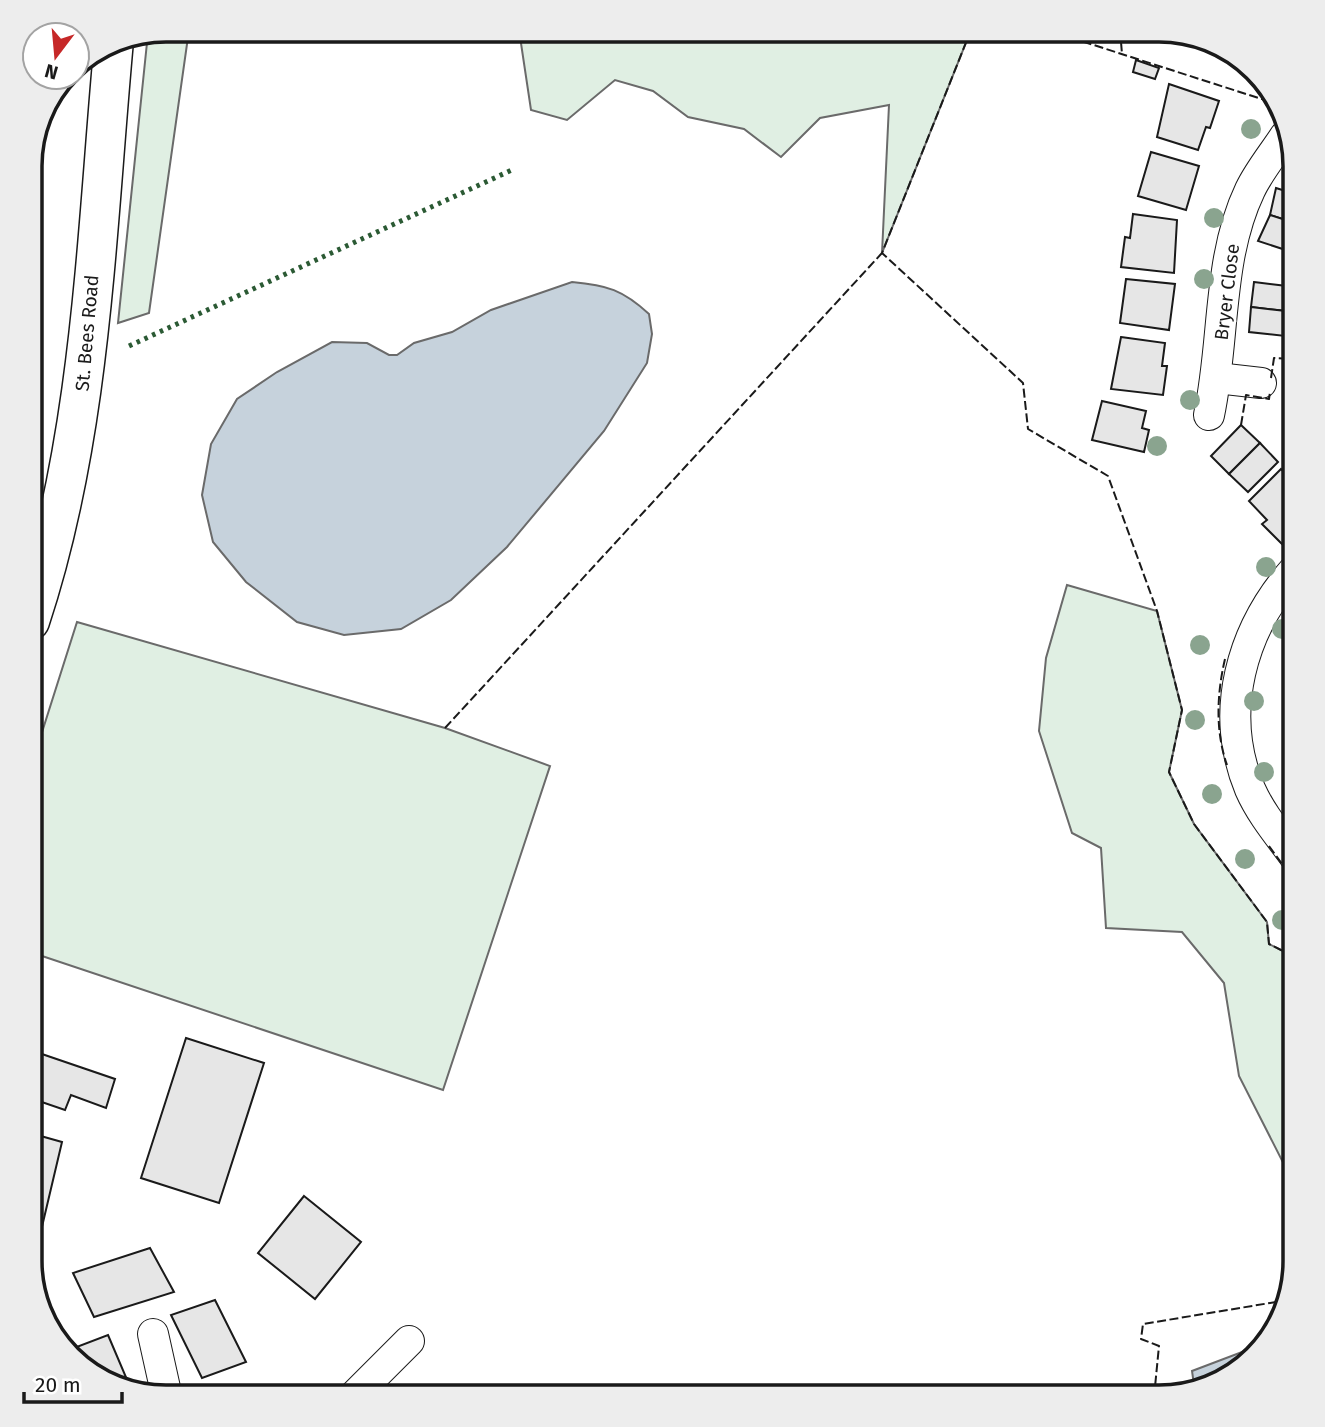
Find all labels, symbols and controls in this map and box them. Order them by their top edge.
north arrow [21,21,91,91]
text: N [42,59,61,85]
street label: Bryer Close [1210,242,1244,342]
street label: St. Bees Road [70,274,104,392]
scale bar [24,1360,122,1404]
text: 20 m [35,1372,81,1398]

